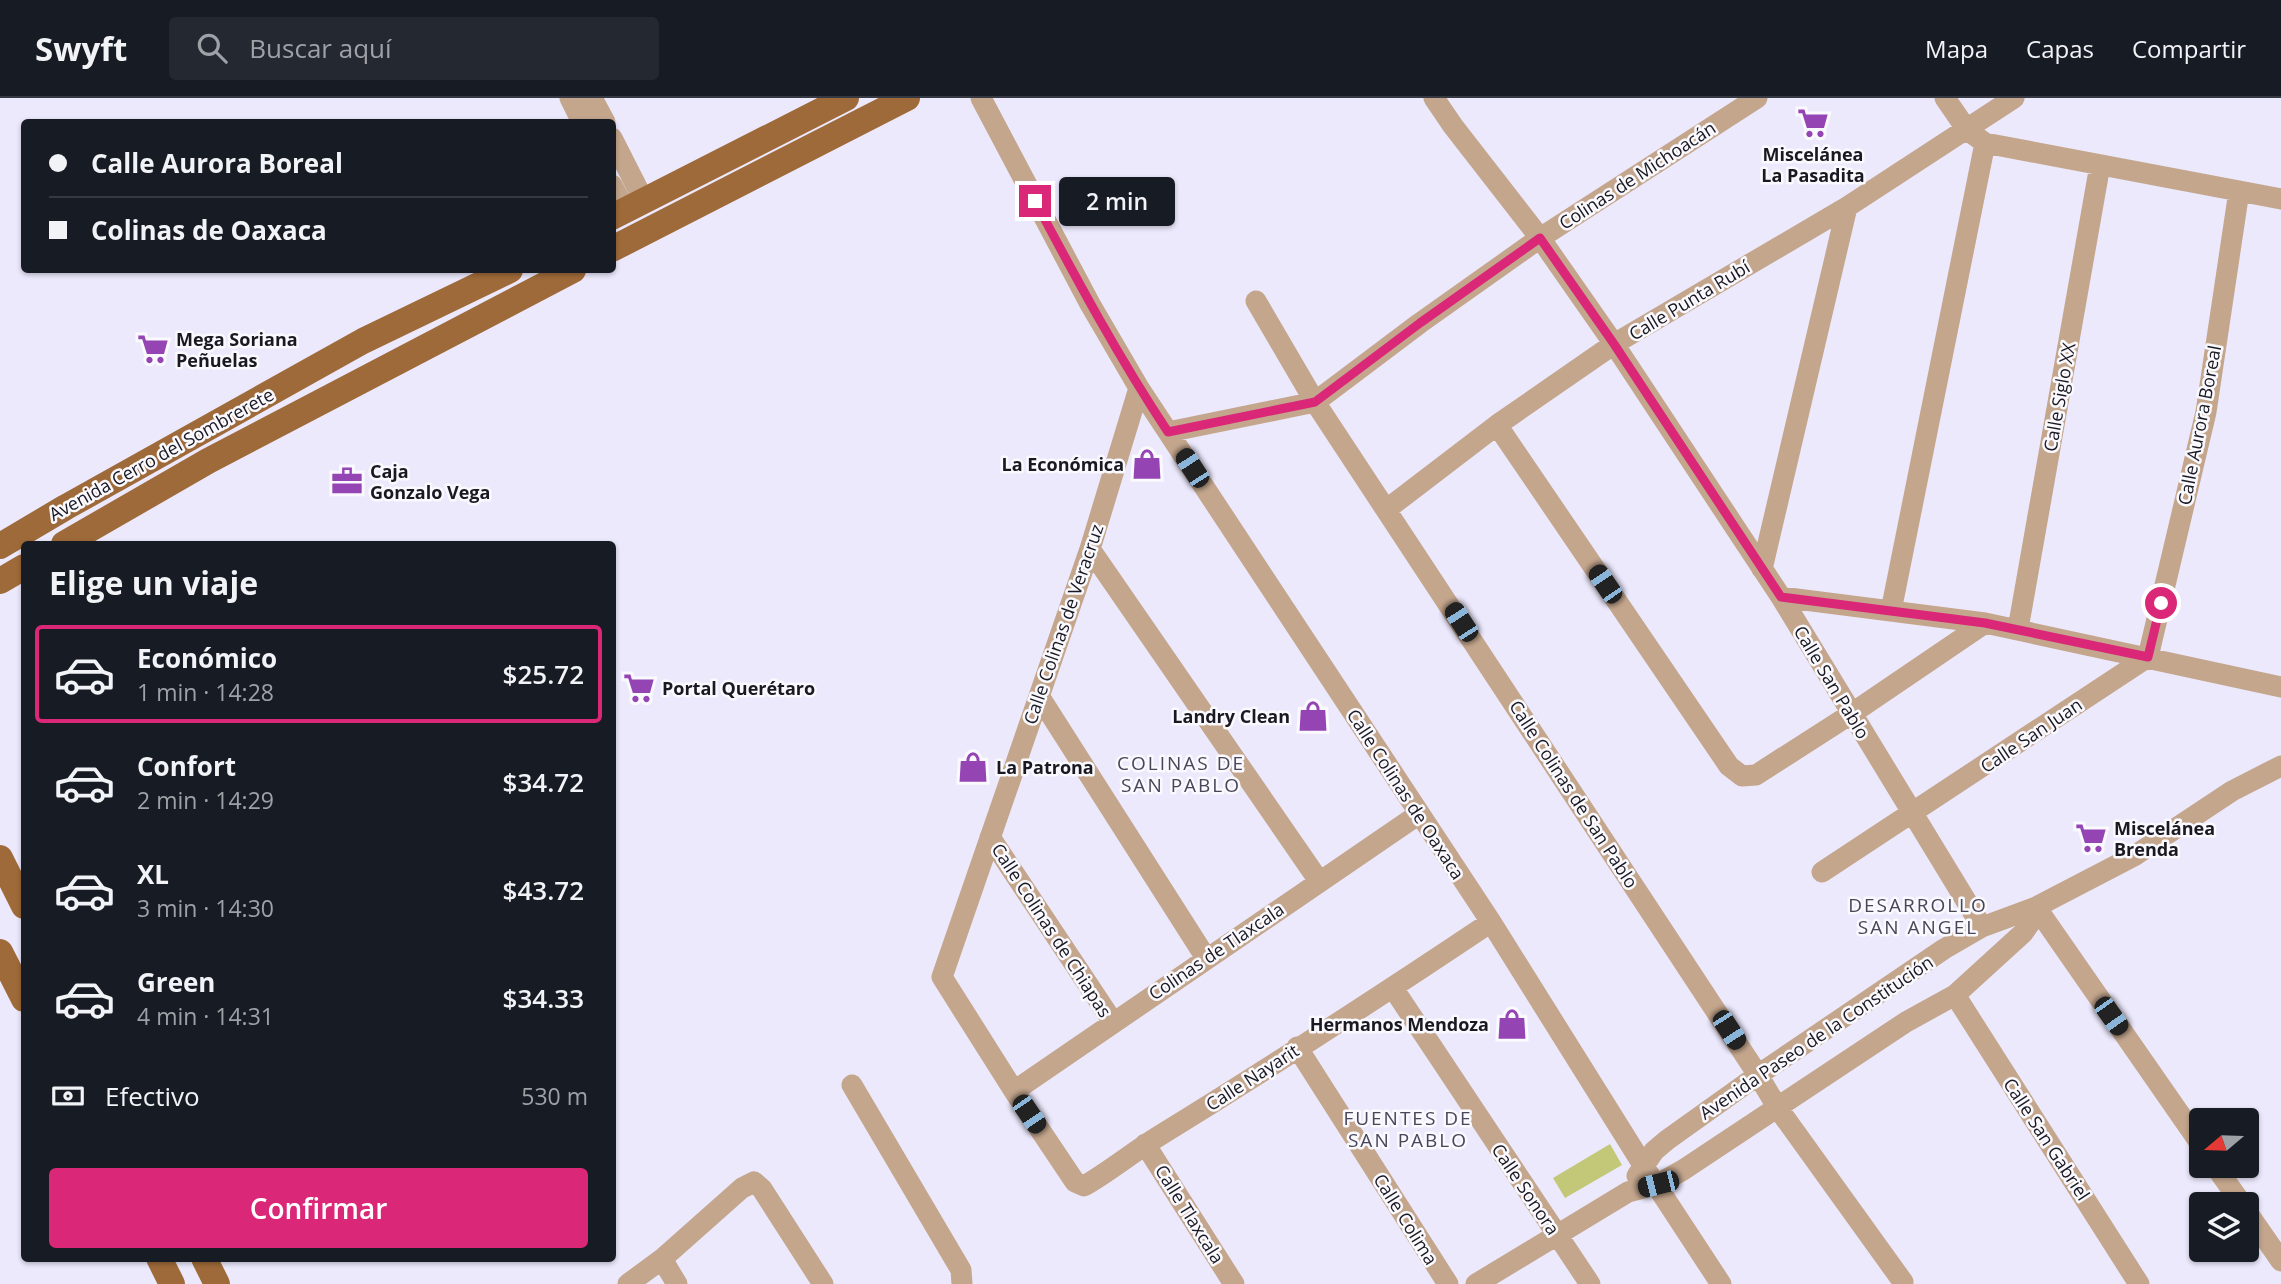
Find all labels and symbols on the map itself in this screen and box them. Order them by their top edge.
supermarket icon: Miscelánea La Pasadita [1796,106,1830,140]
street label: Colinas de Michoacán [1554,115,1720,235]
place label: Miscelánea La Pasadita [1761,142,1865,187]
callout: 2 min [1060,176,1175,226]
route end [1019,185,1051,217]
street label: Calle Punta Rubí [1624,254,1754,346]
place label: Mega Soriana Peñuelas [176,327,298,372]
supermarket icon: Mega Soriana Peñuelas [136,332,170,366]
street label: Calle Siglo XX [2038,340,2080,453]
street label: Calle Aurora Boreal [2172,343,2226,507]
street label: Avenida Cerro del Sombrerete [44,382,278,526]
car [1172,445,1213,491]
shop icon: La Económica [1130,447,1164,481]
place label: La Económica [1002,452,1124,476]
place label: Caja Gonzalo Vega [370,459,490,504]
office icon: Caja Gonzalo Vega [330,464,364,498]
street label: Calle Colinas de Veracruz [1017,521,1109,727]
car [1585,561,1626,607]
route start [2145,587,2177,619]
car [1441,599,1482,645]
street label: Calle San Pablo [1789,621,1875,743]
supermarket icon: Portal Querétaro [622,671,656,705]
place label: Portal Querétaro [662,676,815,700]
street label: Calle San Juan [1975,692,2087,778]
street label: Calle Colinas de San Pablo [1504,695,1644,893]
shop icon: Landry Clean [1296,699,1330,733]
place label: Landry Clean [1172,704,1290,728]
street label: Calle Colinas de Oaxaca [1342,704,1470,884]
shop icon: La Patrona [956,750,990,784]
district label: COLINAS DE SAN PABLO [1117,750,1245,798]
place label: La Patrona [996,755,1094,779]
place label: Miscelánea Brenda [2114,816,2215,861]
supermarket icon: Miscelánea Brenda [2074,821,2108,855]
street label: Calle Colinas de Chiapas [987,838,1117,1022]
district label: DESARROLLO SAN ANGEL [1848,892,1988,940]
street label: Colinas de Tlaxcala [1144,897,1288,1005]
street label: Avenida Paseo de la Constitución [1694,950,1938,1124]
car [2091,993,2132,1039]
shop icon: Hermanos Mendoza [1495,1007,1529,1041]
car [1709,1007,1750,1053]
place label: Hermanos Mendoza [1310,1012,1489,1036]
street label: Calle Nayarit [1201,1038,1303,1116]
street label: Calle San Gabriel [1998,1073,2096,1205]
car [1009,1091,1050,1137]
district label: FUENTES DE SAN PABLO [1343,1105,1473,1153]
north arrow [2189,1108,2259,1178]
street label: Calle Sonora [1487,1139,1565,1239]
street label: Calle Tlaxcala [1150,1160,1230,1268]
street label: Calle Colima [1368,1169,1444,1269]
car [1636,1169,1681,1199]

